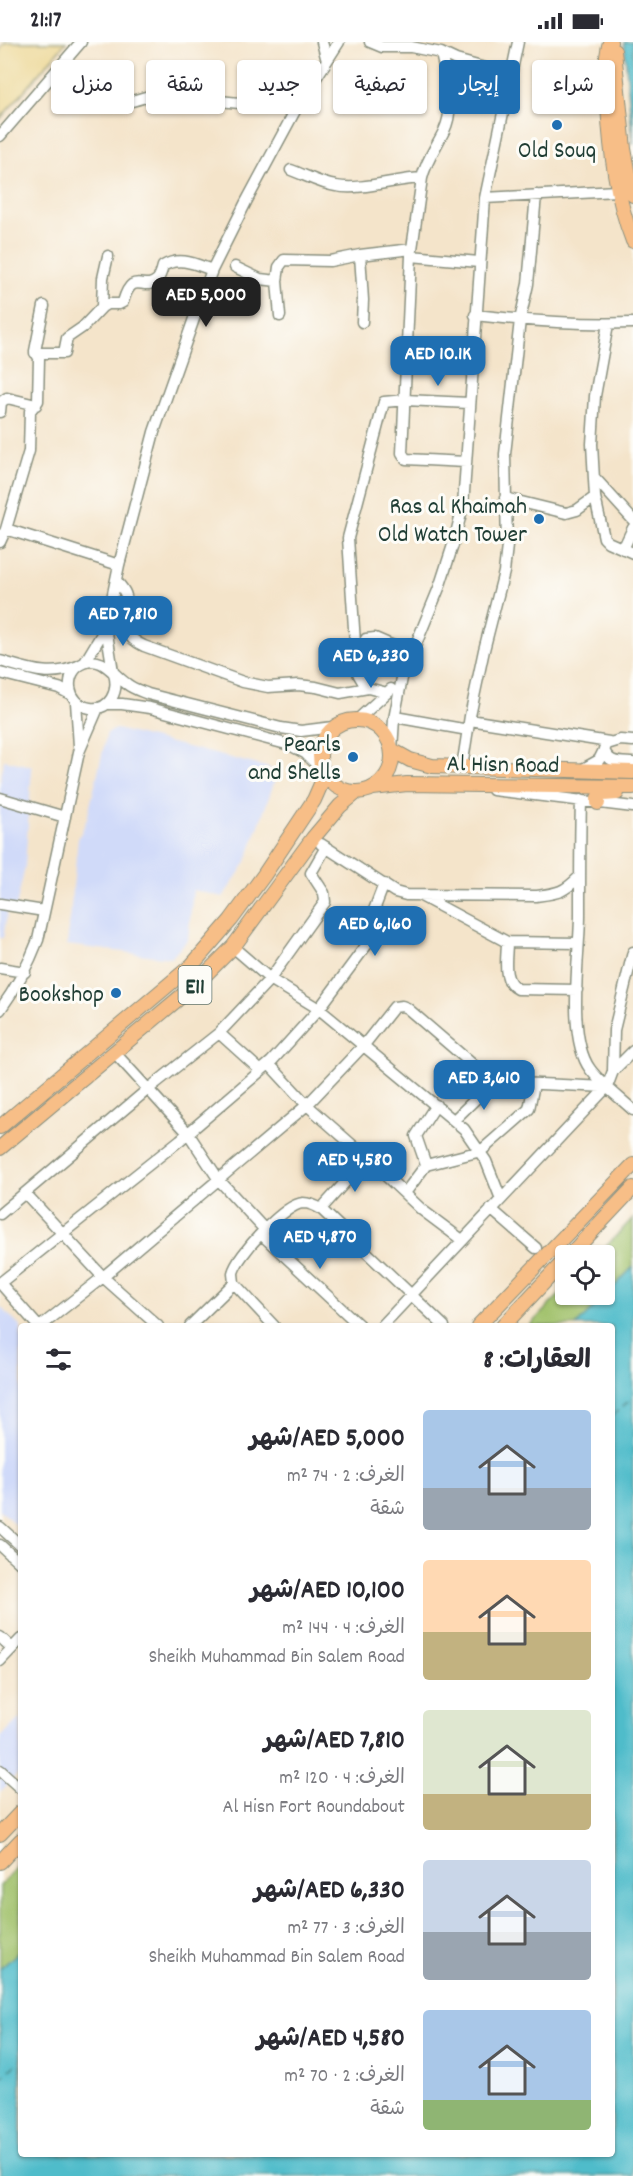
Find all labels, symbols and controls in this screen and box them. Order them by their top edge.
text: 21:17 [30,6,61,37]
chip: منزل [51,60,134,114]
chip: شقة [146,60,225,114]
chip: جديد [237,60,321,114]
chip: تصفية [333,60,427,114]
chip: إيجار [439,60,520,114]
chip: شراء [532,60,615,114]
marker: Old Souq [550,118,564,132]
place label: Old Souq [518,135,596,169]
pin: AED 5,000 [137,277,275,328]
text: AED 5,000 [166,282,246,310]
pin: AED 10.1K [369,336,507,387]
text: AED 10.1K [404,341,472,369]
place label: Ras al Khaimah Old Watch Tower [378,491,527,553]
marker: Ras al Khaimah Old Watch Tower [532,512,546,526]
pin: AED 7,810 [54,596,192,647]
text: AED 7,810 [88,601,158,629]
pin: AED 6,330 [302,638,440,689]
text: AED 6,330 [332,643,410,671]
place label: Pearls and Shells [248,729,341,791]
street label: Al Hisn Road [446,748,560,784]
marker: Pearls and Shells [346,750,360,764]
pin: AED 6,160 [306,906,444,957]
text: AED 6,160 [338,911,412,939]
road number: E11 [178,966,212,1004]
place label: Bookshop [19,979,104,1013]
marker: Bookshop [109,986,123,1000]
pin: AED 3,610 [415,1060,553,1111]
text: AED 3,610 [448,1065,520,1093]
pin: AED 4,580 [286,1142,424,1193]
text: AED 4,580 [317,1147,393,1175]
pin: AED 4,870 [251,1219,389,1270]
text: AED 4,870 [283,1224,357,1252]
map controls [555,1245,615,1305]
button: locate [555,1245,615,1305]
icon: filters [42,1343,75,1376]
text: العقارات: 8 [483,1343,591,1380]
text: AED 5,000/شهر [250,1421,405,1458]
icon: home [471,1434,543,1506]
text: الغرف: 2 · 74 m² [287,1463,405,1491]
text: شقة [370,1496,405,1524]
text: AED 10,100/شهر [250,1573,405,1610]
icon: home [471,1584,543,1656]
text: الغرف: 4 · 144 m² [282,1615,405,1643]
text: Sheikh Muhammad Bin Salem Road [148,1644,405,1672]
text: AED 7,810/شهر [264,1723,405,1760]
icon: home [471,1734,543,1806]
text: الغرف: 4 · 120 m² [279,1765,405,1793]
text: Al Hisn Fort Roundabout [223,1794,405,1822]
text: AED 6,330/شهر [254,1873,405,1910]
icon: home [471,1884,543,1956]
text: الغرف: 3 · 77 m² [287,1915,405,1943]
text: Sheikh Muhammad Bin Salem Road [148,1944,405,1972]
text: AED 4,580/شهر [257,2021,405,2058]
icon: home [471,2034,543,2106]
text: الغرف: 2 · 70 m² [284,2063,405,2091]
text: شقة [370,2096,405,2124]

